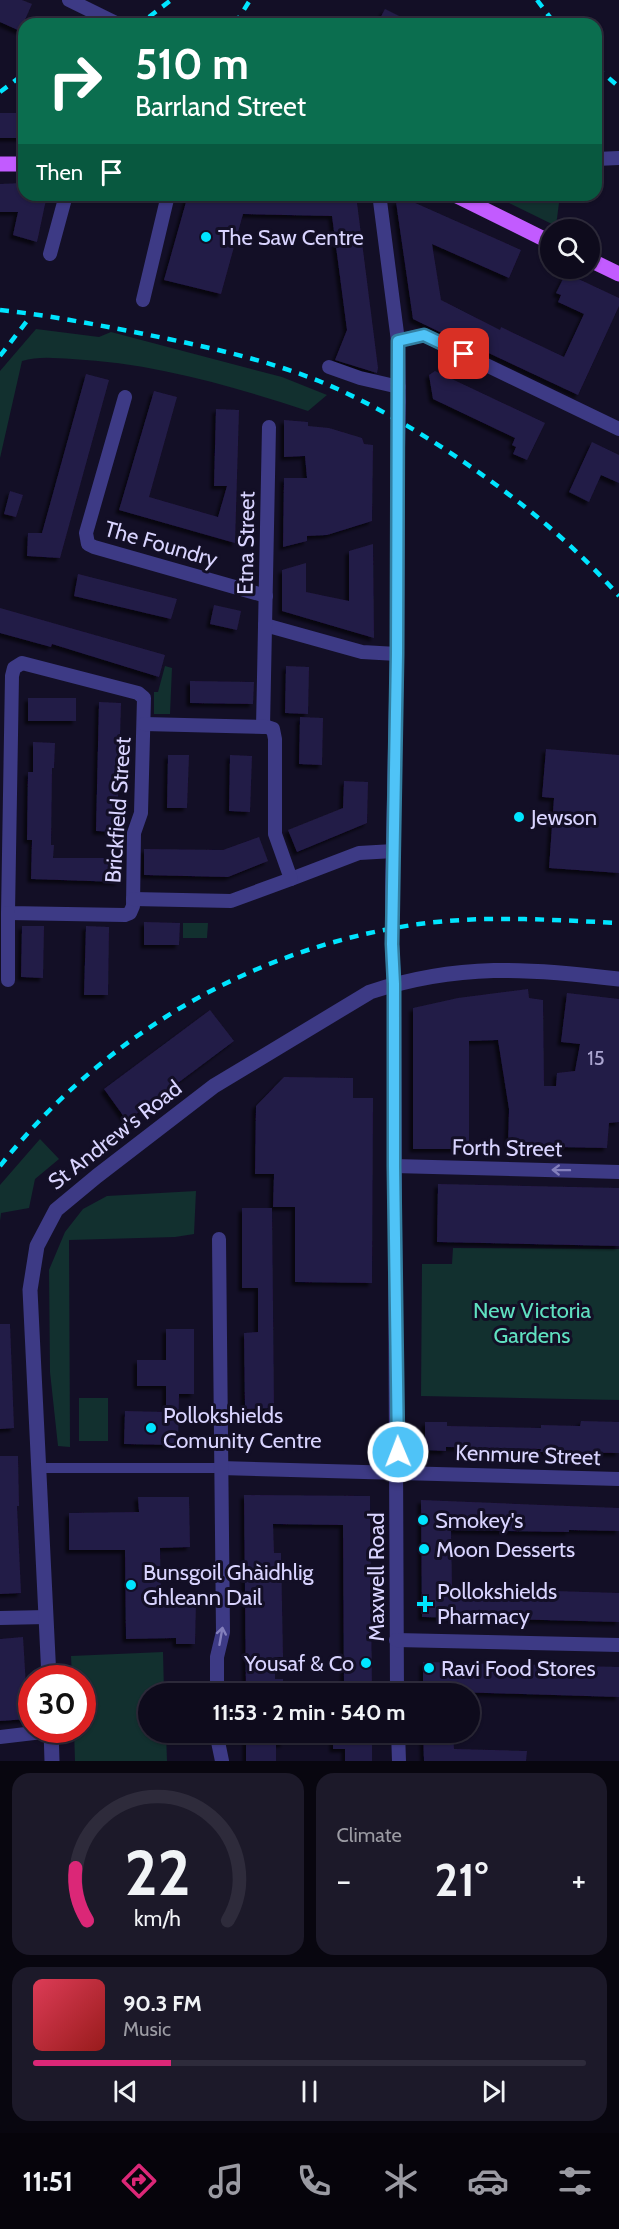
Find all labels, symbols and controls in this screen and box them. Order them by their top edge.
text: 510 m [135,38,249,90]
icon: right [36,42,114,120]
text: Barrland Street [135,90,306,123]
icon: arrive [95,156,128,189]
text: Then [36,159,83,186]
map controls [540,219,600,279]
button: search [540,219,600,279]
place label: The Saw Centre [218,224,364,251]
marker: The Saw Centre [199,230,213,244]
pin [438,328,489,379]
icon: arrive [447,337,480,370]
street label: Etna Street [232,490,260,595]
street label: The Foundry [101,515,221,573]
street label: Brickfield Street [99,735,137,884]
place label: Jewson [530,804,597,831]
marker: Jewson [512,810,526,824]
house number: 15 [587,1046,605,1070]
street label: St Andrew's Road [43,1074,187,1196]
street label: Forth Street [452,1134,563,1162]
one-way arrow [551,1165,571,1176]
park label: New Victoria Gardens [473,1297,591,1349]
place label: Pollokshields Comunity Centre [163,1402,322,1454]
position arrow [366,1420,430,1484]
marker: Pollokshields Comunity Centre [144,1421,158,1435]
street label: Kenmure Street [455,1439,602,1471]
place label: Smokey's [435,1507,523,1534]
street label: Maxwell Road [363,1513,390,1641]
marker: Smokey's [416,1513,430,1527]
place label: Moon Desserts [436,1536,575,1563]
marker: Moon Desserts [417,1542,431,1556]
place label: Bunsgoil Ghàidhlig Ghleann Dail [143,1559,315,1611]
marker: Bunsgoil Ghàidhlig Ghleann Dail [124,1578,138,1592]
place label: Pollokshields Pharmacy [437,1578,557,1630]
marker: Pollokshields Pharmacy [418,1597,432,1611]
one-way arrow [216,1626,227,1646]
place label: Yousaf & Co [243,1650,354,1677]
place label: Ravi Food Stores [441,1655,596,1682]
marker: Yousaf & Co [359,1656,373,1670]
marker: Ravi Food Stores [422,1661,436,1675]
speed limit sign: 30 [18,1665,96,1743]
text: 11:53 · 2 min · 540 m [212,1699,406,1726]
text: Climate [337,1823,402,1847]
text: 22 [125,1835,191,1911]
text: 21° [435,1853,488,1907]
text: − [337,1860,351,1900]
text: + [571,1860,586,1900]
text: km/h [134,1905,181,1931]
text: 90.3 FM [123,1990,202,2017]
text: Music [123,2017,171,2041]
icon: previous [109,2075,142,2108]
icon: pause [293,2075,326,2108]
icon: next [477,2075,510,2108]
icon: directions [118,2160,160,2202]
icon: music [205,2160,247,2202]
icon: phone [293,2160,335,2202]
icon: climate [380,2160,422,2202]
icon: car [467,2160,509,2202]
icon: filters [554,2160,596,2202]
text: 11:51 [23,2165,73,2198]

